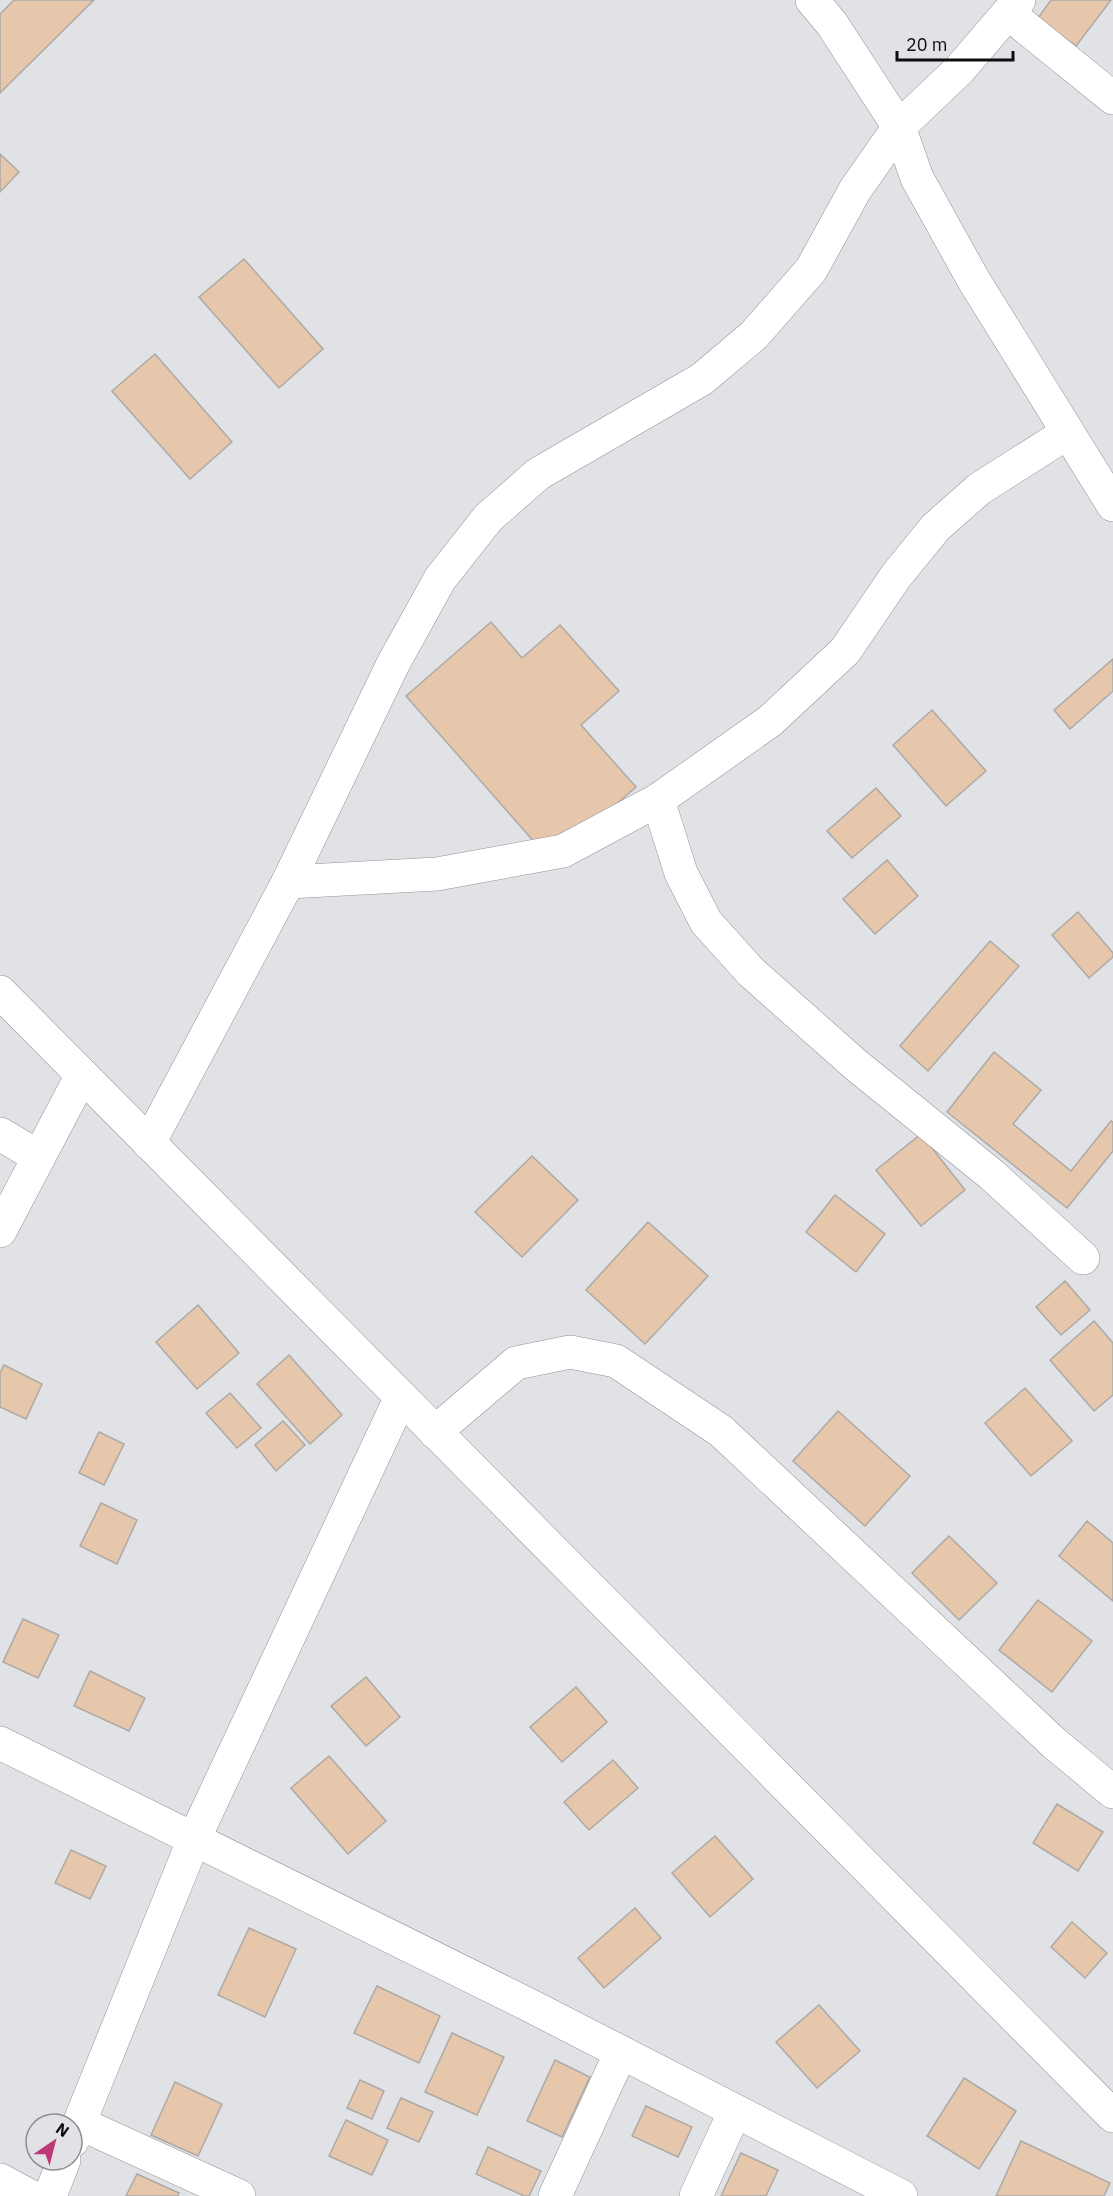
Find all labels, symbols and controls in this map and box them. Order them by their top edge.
scale bar [897,24,1012,62]
text: 20 m [906,33,948,56]
north arrow [24,2112,84,2172]
text: N [52,2118,73,2141]

